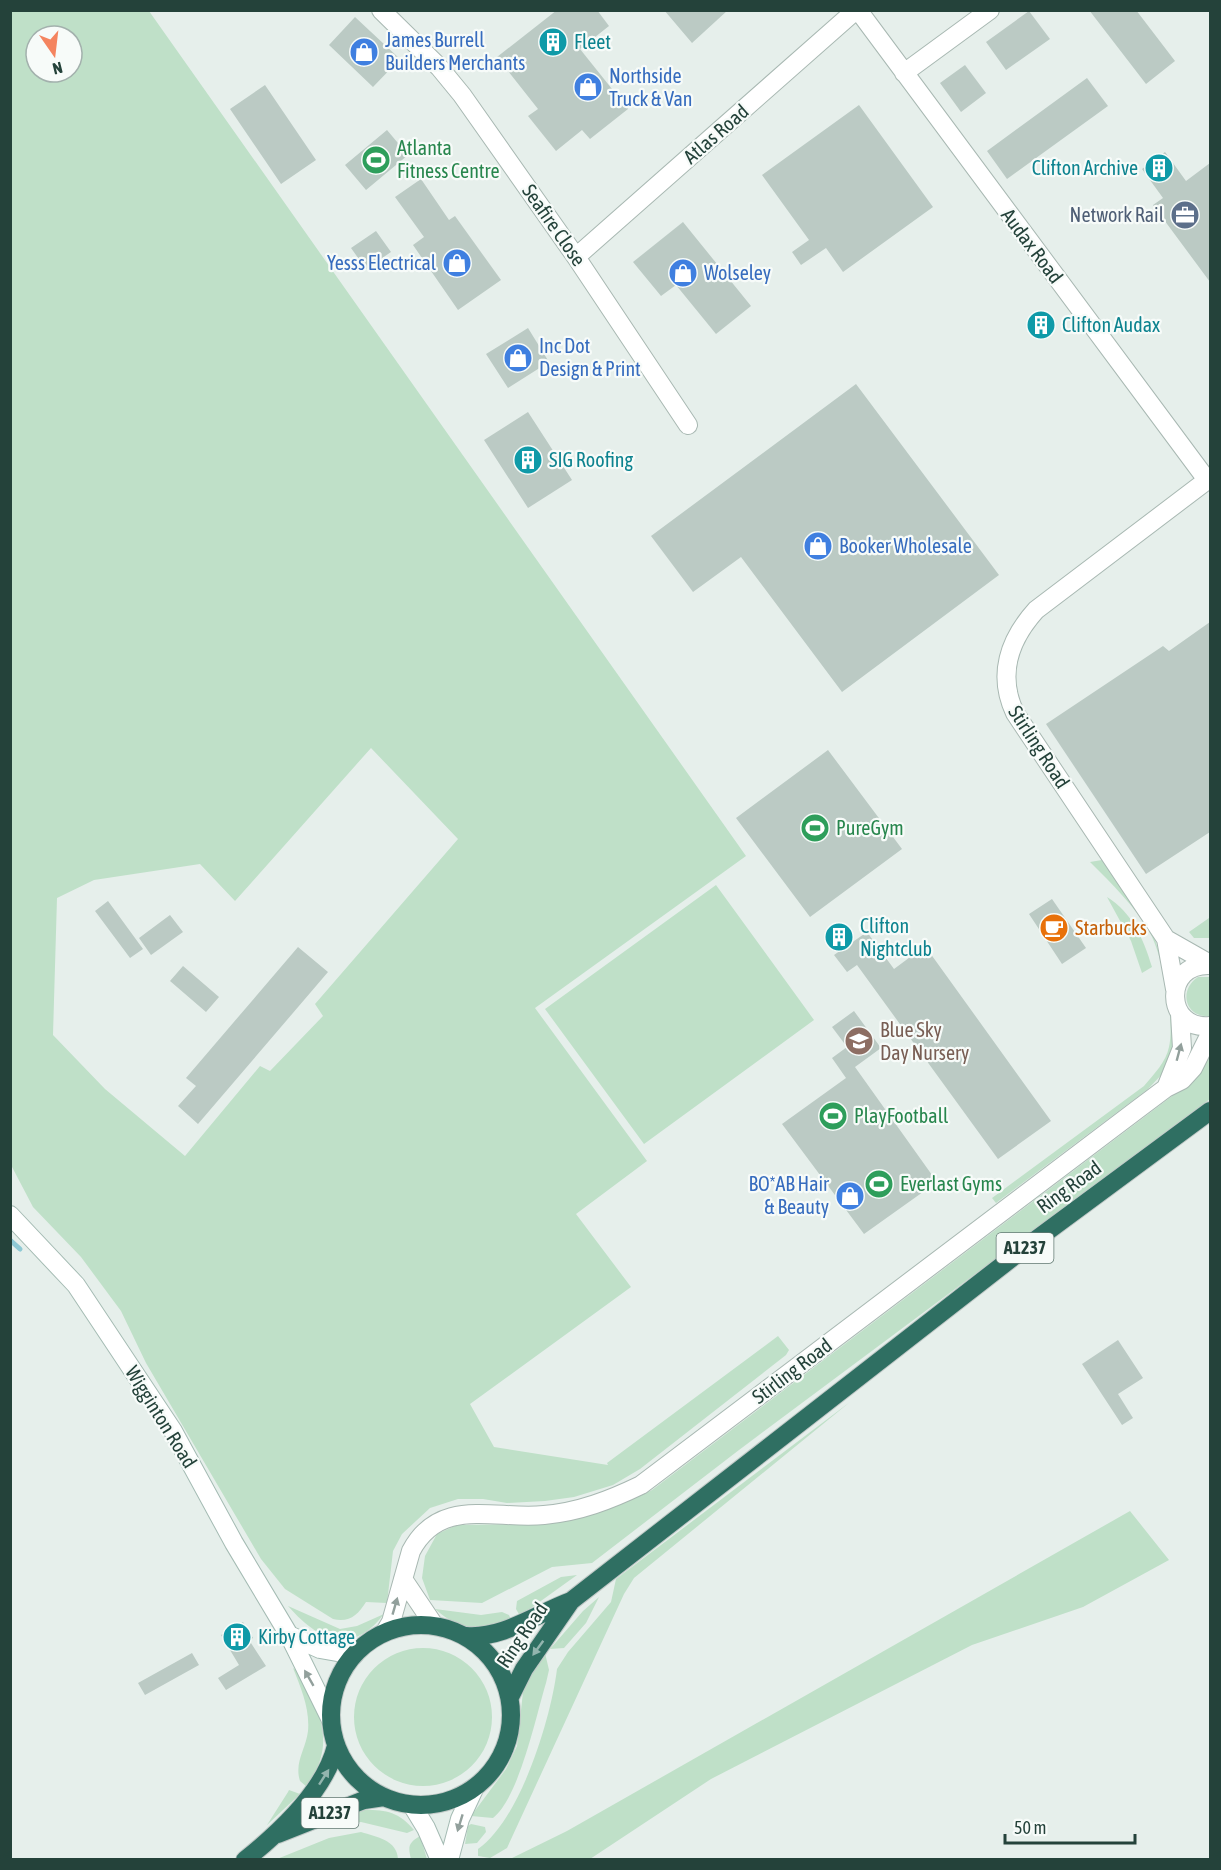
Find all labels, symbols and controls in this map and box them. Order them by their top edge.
north arrow [24,24,84,84]
building icon: Fleet [537,26,569,58]
place label: James Burrell Builders Merchants [385,28,525,74]
place label: Fleet [574,30,611,53]
shop icon: James Burrell Builders Merchants [348,36,380,68]
text: N [51,59,64,78]
place label: Northside Truck & Van [609,64,692,110]
shop icon: Northside Truck & Van [572,71,604,103]
street label: Atlas Road [679,99,753,168]
place label: Atlanta Fitness Centre [397,136,500,182]
sports icon: Atlanta Fitness Centre [360,144,392,176]
building icon: Clifton Archive [1143,152,1175,184]
place label: Clifton Archive [1032,156,1138,179]
street label: Seafire Close [518,180,591,270]
office icon: Network Rail [1169,199,1201,231]
place label: Network Rail [1070,203,1165,226]
street label: Audax Road [997,204,1068,287]
shop icon: Yesss Electrical [441,247,473,279]
place label: Yesss Electrical [327,251,437,274]
shop icon: Wolseley [667,257,699,289]
place label: Wolseley [704,261,771,284]
building icon: Clifton Audax [1025,309,1057,341]
place label: Clifton Audax [1062,313,1160,336]
place label: Inc Dot Design & Print [539,334,641,380]
shop icon: Inc Dot Design & Print [502,342,534,374]
building icon: SIG Roofing [512,444,544,476]
place label: SIG Roofing [549,448,633,471]
shop icon: Booker Wholesale [802,530,834,562]
place label: Booker Wholesale [839,534,972,557]
street label: Stirling Road [1004,701,1075,792]
sports icon: PureGym [799,812,831,844]
place label: PureGym [836,816,904,839]
cafe icon: Starbucks [1038,912,1070,944]
place label: Clifton Nightclub [860,914,932,960]
place label: Starbucks [1075,916,1147,939]
building icon: Clifton Nightclub [823,921,855,953]
place label: Blue Sky Day Nursery [880,1018,969,1064]
school or university icon: Blue Sky Day Nursery [843,1025,875,1057]
one-way arrow [1175,1043,1184,1061]
sports icon: PlayFootball [817,1100,849,1132]
place label: PlayFootball [854,1104,949,1127]
street label: Ring Road [1032,1156,1105,1218]
sports icon: Everlast Gyms [863,1168,895,1200]
place label: BO*AB Hair & Beauty [748,1172,830,1218]
place label: Everlast Gyms [900,1172,1002,1195]
shop icon: BO*AB Hair & Beauty [834,1180,866,1212]
road number: A1237 [996,1233,1054,1263]
street label: Stirling Road [747,1333,836,1408]
street label: Wigginton Road [121,1362,202,1472]
one-way arrow [391,1597,400,1615]
street label: Ring Road [491,1598,552,1672]
building icon: Kirby Cottage [221,1621,253,1653]
place label: Kirby Cottage [258,1625,355,1648]
one-way arrow [532,1639,544,1655]
one-way arrow [304,1669,314,1686]
one-way arrow [319,1768,330,1785]
road number: A1237 [302,1798,358,1828]
scale bar [1005,1807,1136,1845]
one-way arrow [455,1814,464,1832]
text: 50 m [1014,1817,1046,1838]

